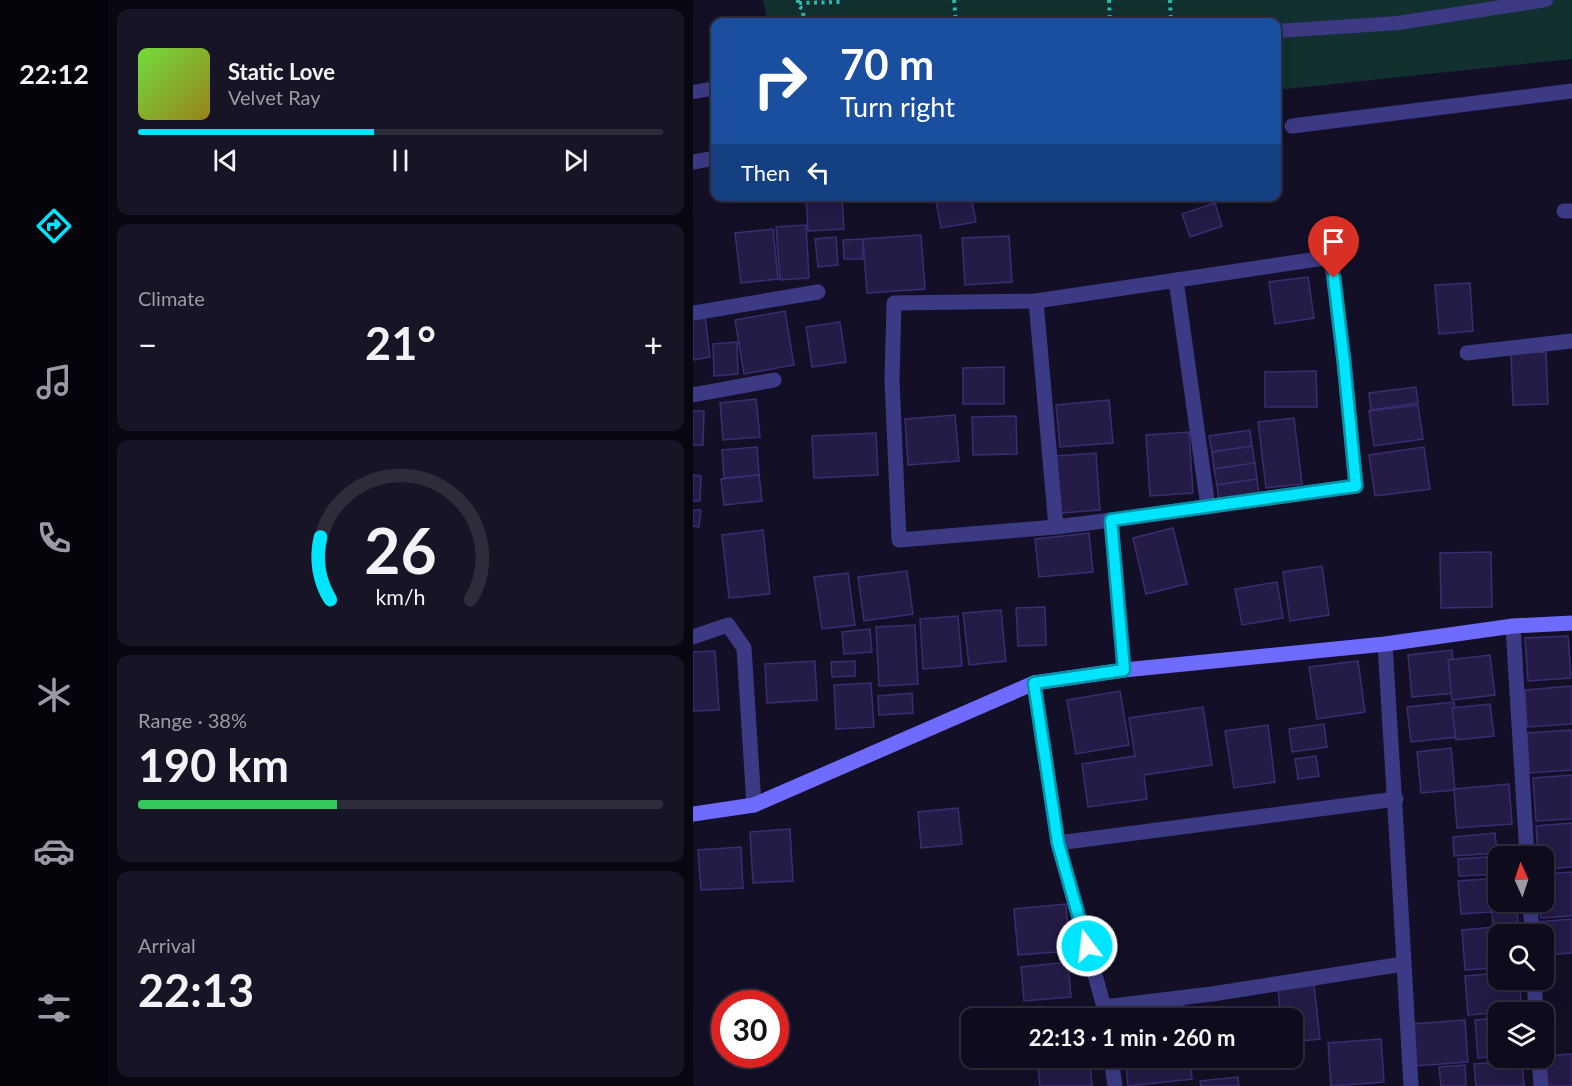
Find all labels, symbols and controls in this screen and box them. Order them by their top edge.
text: 70 m [840,39,934,89]
icon: right [741,42,819,120]
text: 22:12 [19,57,89,90]
text: Static Love [228,58,335,85]
text: Velvet Ray [228,85,321,109]
text: Turn right [840,90,955,123]
icon: previous [209,144,242,177]
icon: pause [384,144,417,177]
icon: next [559,144,592,177]
icon: left [802,156,835,189]
text: Then [741,159,790,186]
icon: directions [33,205,75,247]
pin [1308,216,1359,278]
icon: arrive [1317,225,1350,258]
text: Climate [138,286,205,310]
text: 21° [365,316,436,370]
text: − [138,324,157,364]
text: + [644,324,663,364]
icon: music [33,361,75,403]
text: 26 [364,512,437,587]
icon: phone [33,517,75,559]
text: km/h [375,584,426,610]
icon: climate [33,674,75,716]
text: Range · 38% [138,708,247,732]
text: 190 km [138,738,289,792]
icon: car [33,830,75,872]
north arrow [1488,846,1554,912]
map controls [1488,846,1554,1068]
position arrow [1055,914,1119,978]
button: search [1488,924,1554,990]
text: Arrival [138,933,196,957]
text: 22:13 [138,963,254,1017]
icon: filters [33,987,75,1029]
speed limit sign: 30 [711,990,789,1068]
button: layers [1488,1002,1554,1068]
text: 22:13 · 1 min · 260 m [1029,1024,1235,1051]

